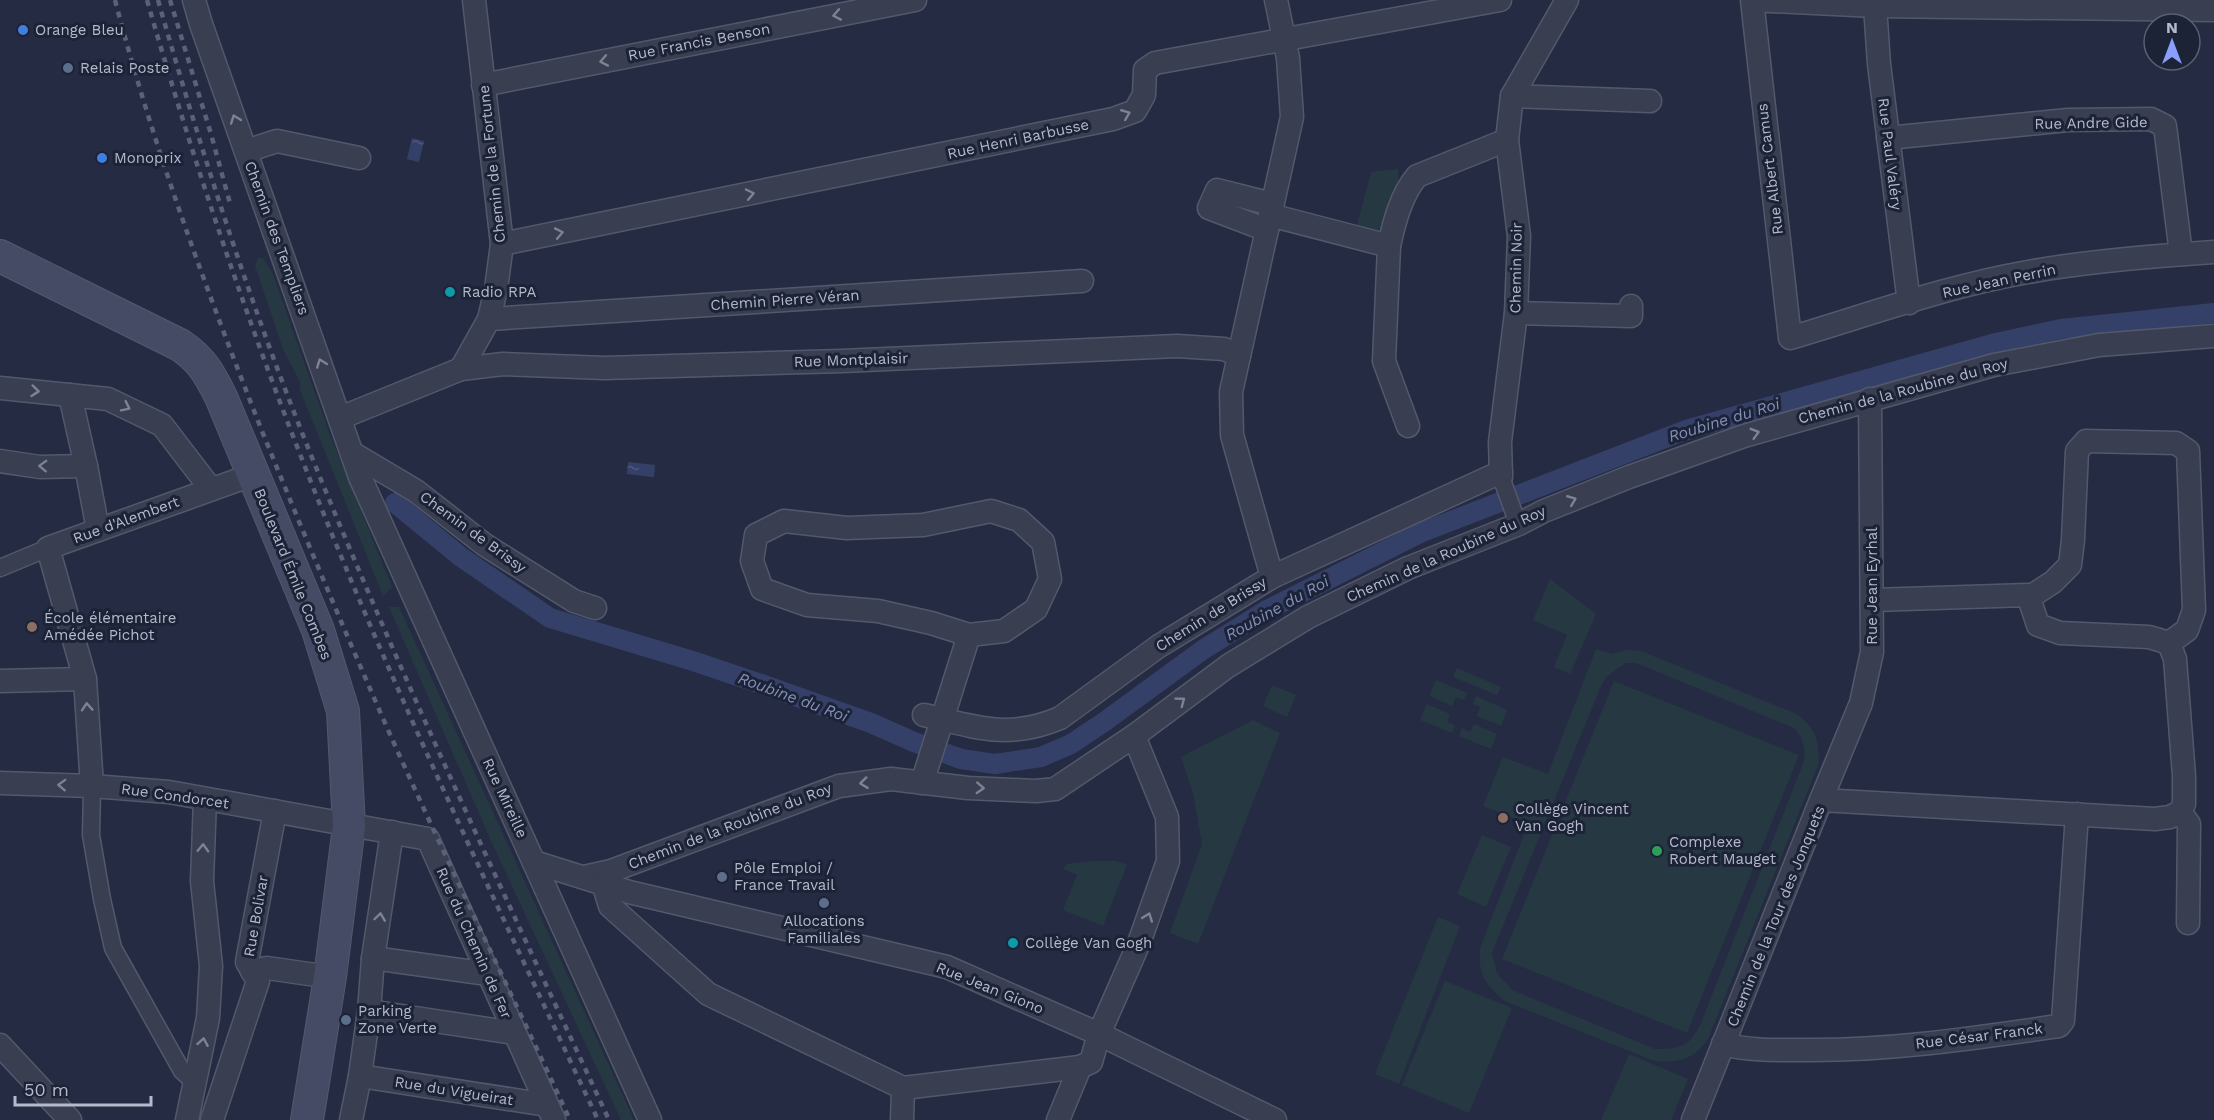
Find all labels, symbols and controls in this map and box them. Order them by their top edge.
one-way arrow [832,8,842,21]
north arrow [2142,12,2202,72]
text: N [2166,18,2178,37]
street label: Rue Francis Benson [626,19,772,65]
place label: Orange Bleu [35,21,124,39]
marker: Orange Bleu [16,23,30,37]
one-way arrow [599,54,609,67]
place label: Relais Poste [80,59,169,77]
marker: Relais Poste [61,61,75,75]
street label: Chemin de la Fortune [475,84,509,244]
street label: Rue Paul Valéry [1874,97,1906,211]
street label: Rue Albert Camus [1753,102,1787,236]
one-way arrow [1119,109,1130,121]
street label: Rue Andre Gide [2034,113,2148,133]
one-way arrow [229,115,242,125]
street label: Rue Henri Barbusse [945,115,1091,163]
place label: Monoprix [114,149,182,167]
marker: Monoprix [95,151,109,165]
street label: Chemin des Templiers [241,159,313,317]
one-way arrow [745,188,755,201]
street label: Chemin Noir [1506,222,1526,314]
one-way arrow [554,227,564,240]
street label: Rue Jean Perrin [1941,260,2057,302]
place label: Radio RPA [462,283,536,301]
marker: Radio RPA [443,285,457,299]
street label: Chemin Pierre Véran [710,286,860,314]
street label: Rue Montplaisir [793,349,909,371]
street label: Chemin de la Roubine du Roy [1796,354,2010,428]
one-way arrow [315,358,328,368]
one-way arrow [30,385,39,397]
water label: Roubine du Roi [1666,394,1783,446]
one-way arrow [120,400,131,412]
one-way arrow [1749,428,1760,440]
one-way arrow [38,459,47,472]
street label: Boulevard Émile Combes [250,486,336,662]
street label: Chemin de Brissy [416,487,530,577]
street label: Rue d'Alembert [70,492,182,548]
one-way arrow [1565,495,1576,507]
street label: Chemin de la Roubine du Roy [1343,502,1549,606]
street label: Rue Jean Eyrhal [1863,527,1881,645]
water label: Roubine du Roi [1222,571,1333,644]
street label: Chemin de Brissy [1152,573,1270,655]
place label: École élémentaire Amédée Pichot [44,609,176,644]
marker: École élémentaire Amédée Pichot [25,620,39,634]
water label: Roubine du Roi [736,668,851,726]
one-way arrow [1174,697,1185,708]
one-way arrow [80,702,93,711]
street label: Rue Mireille [479,755,531,841]
one-way arrow [859,776,868,788]
one-way arrow [58,779,67,791]
street label: Chemin de la Roubine du Roy [626,779,834,873]
street label: Rue Condorcet [120,780,231,813]
one-way arrow [975,782,984,795]
place label: Collège Vincent Van Gogh [1515,800,1630,835]
street label: Chemin de la Tour des Jonquets [1723,803,1829,1029]
marker: Collège Vincent Van Gogh [1496,811,1510,825]
place label: Complexe Robert Mauget [1669,833,1777,868]
one-way arrow [197,844,210,853]
marker: Complexe Robert Mauget [1650,844,1664,858]
place label: Pôle Emploi / France Travail [734,859,835,894]
street label: Rue du Chemin de Fer [432,865,516,1021]
marker: Pôle Emploi / France Travail [715,870,729,884]
street label: Rue Bolivar [240,874,272,958]
marker: Allocations Familiales [817,896,831,910]
one-way arrow [373,912,385,921]
place label: Allocations Familiales [783,912,865,947]
one-way arrow [1141,912,1154,923]
place label: Collège Van Gogh [1025,934,1152,952]
marker: Collège Van Gogh [1006,936,1020,950]
street label: Rue Jean Giono [934,958,1046,1018]
place label: Parking Zone Verte [358,1002,437,1037]
marker: Parking Zone Verte [339,1013,353,1027]
street label: Rue César Franck [1914,1019,2044,1053]
one-way arrow [196,1037,209,1047]
scale bar [15,1069,152,1107]
street label: Rue du Vigueirat [393,1073,515,1109]
text: 50 m [24,1079,69,1100]

